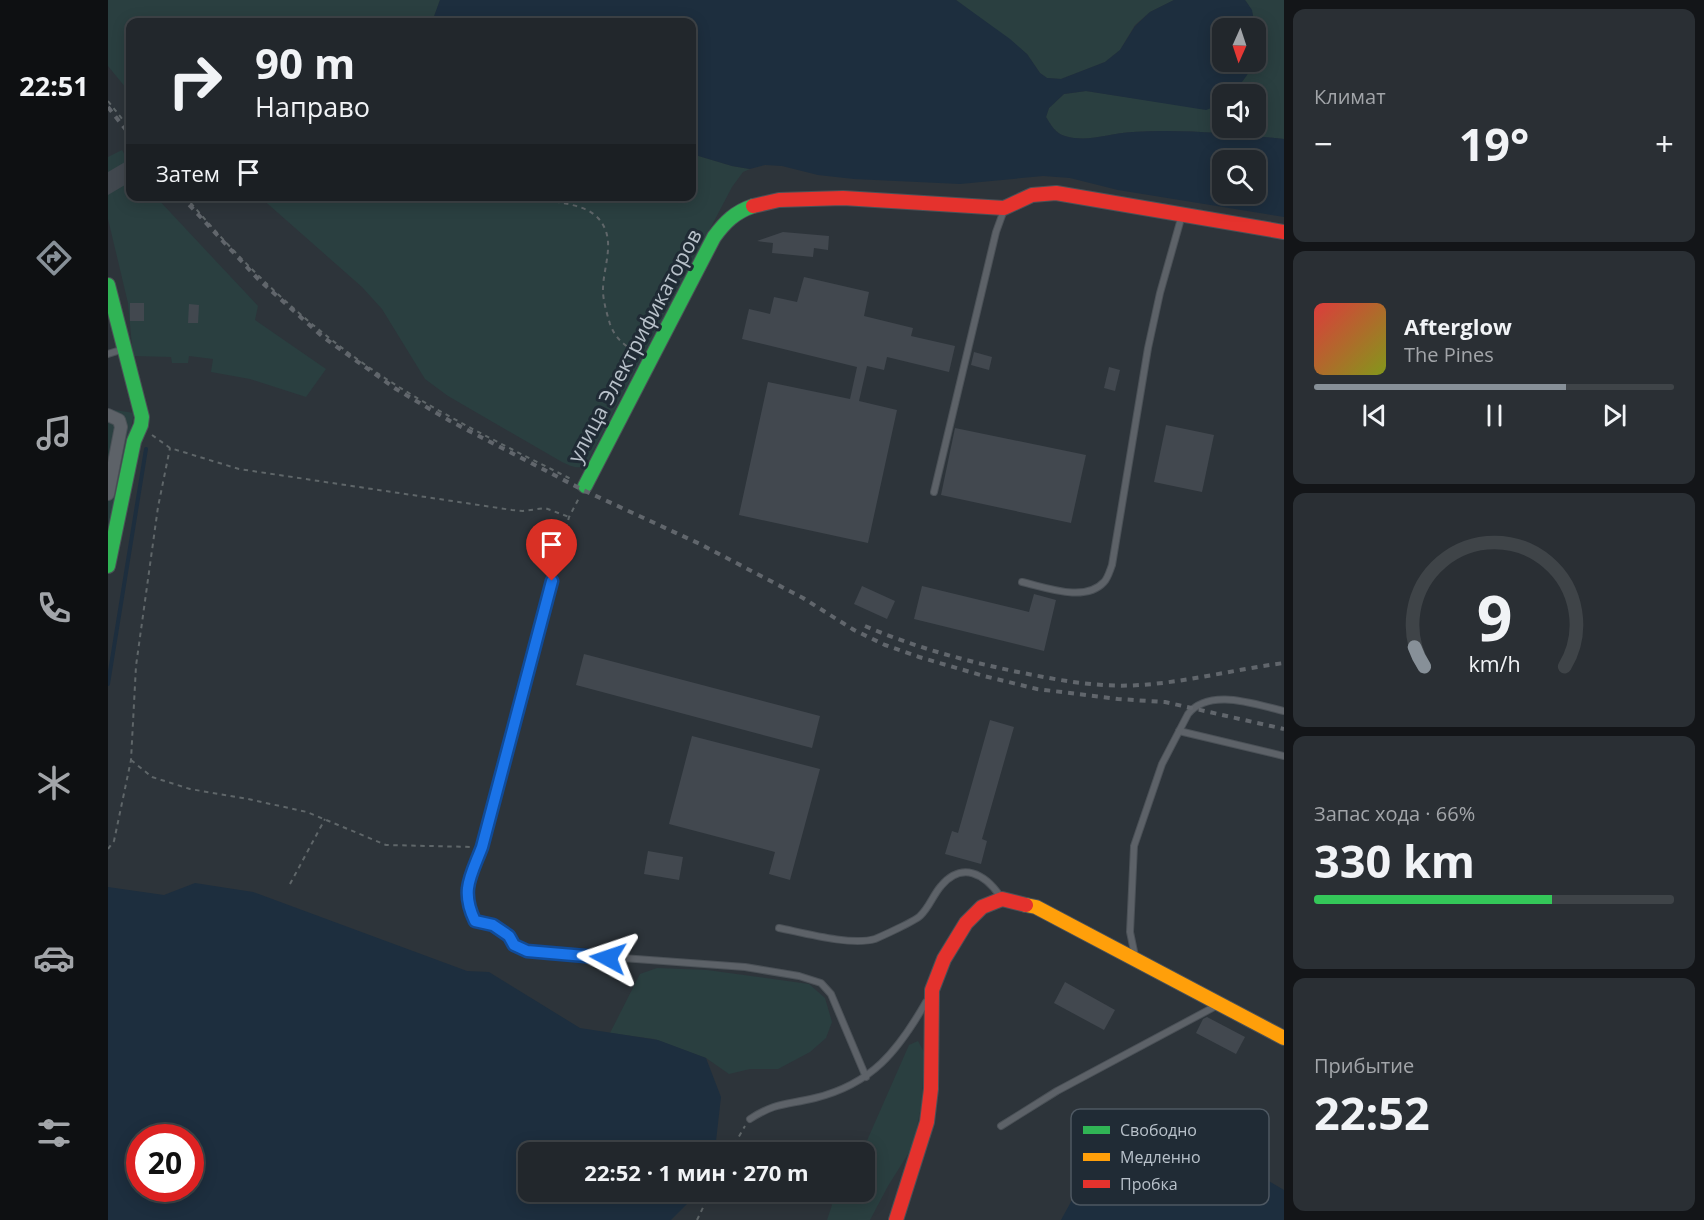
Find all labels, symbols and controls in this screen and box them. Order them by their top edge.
north arrow [1212,18,1266,72]
map controls [1212,18,1266,204]
text: 90 m [255,34,355,91]
icon: right [156,42,234,120]
text: 22:51 [19,67,89,104]
text: Климат [1314,83,1386,110]
button: sound [1212,84,1266,138]
text: Направо [255,88,370,125]
text: 19° [1459,113,1529,174]
text: − [1314,121,1333,166]
text: + [1655,121,1674,166]
button: search [1212,150,1266,204]
icon: arrive [232,156,265,189]
text: Затем [156,158,220,188]
street label: улица Электрификаторов [560,224,708,467]
icon: directions [33,237,75,279]
text: Afterglow [1404,311,1512,341]
text: The Pines [1404,341,1494,368]
icon: previous [1358,399,1391,432]
icon: pause [1478,399,1511,432]
icon: next [1598,399,1631,432]
icon: music [33,412,75,454]
pin [526,519,577,581]
icon: arrive [535,528,568,561]
text: 9 [1476,574,1512,659]
icon: phone [33,587,75,629]
text: km/h [1468,649,1520,678]
icon: climate [33,762,75,804]
text: Запас хода · 66% [1314,800,1475,827]
text: 330 km [1314,830,1475,891]
position arrow [576,926,640,990]
icon: car [33,937,75,979]
text: Прибытие [1314,1052,1414,1079]
text: 22:52 [1314,1082,1430,1143]
legend [1071,1109,1269,1205]
icon: filters [33,1112,75,1154]
text: Свободно [1120,1119,1197,1141]
speed limit sign: 20 [126,1124,204,1202]
text: Медленно [1120,1146,1201,1168]
text: 22:52 · 1 мин · 270 m [584,1157,809,1187]
text: Пробка [1120,1173,1178,1195]

